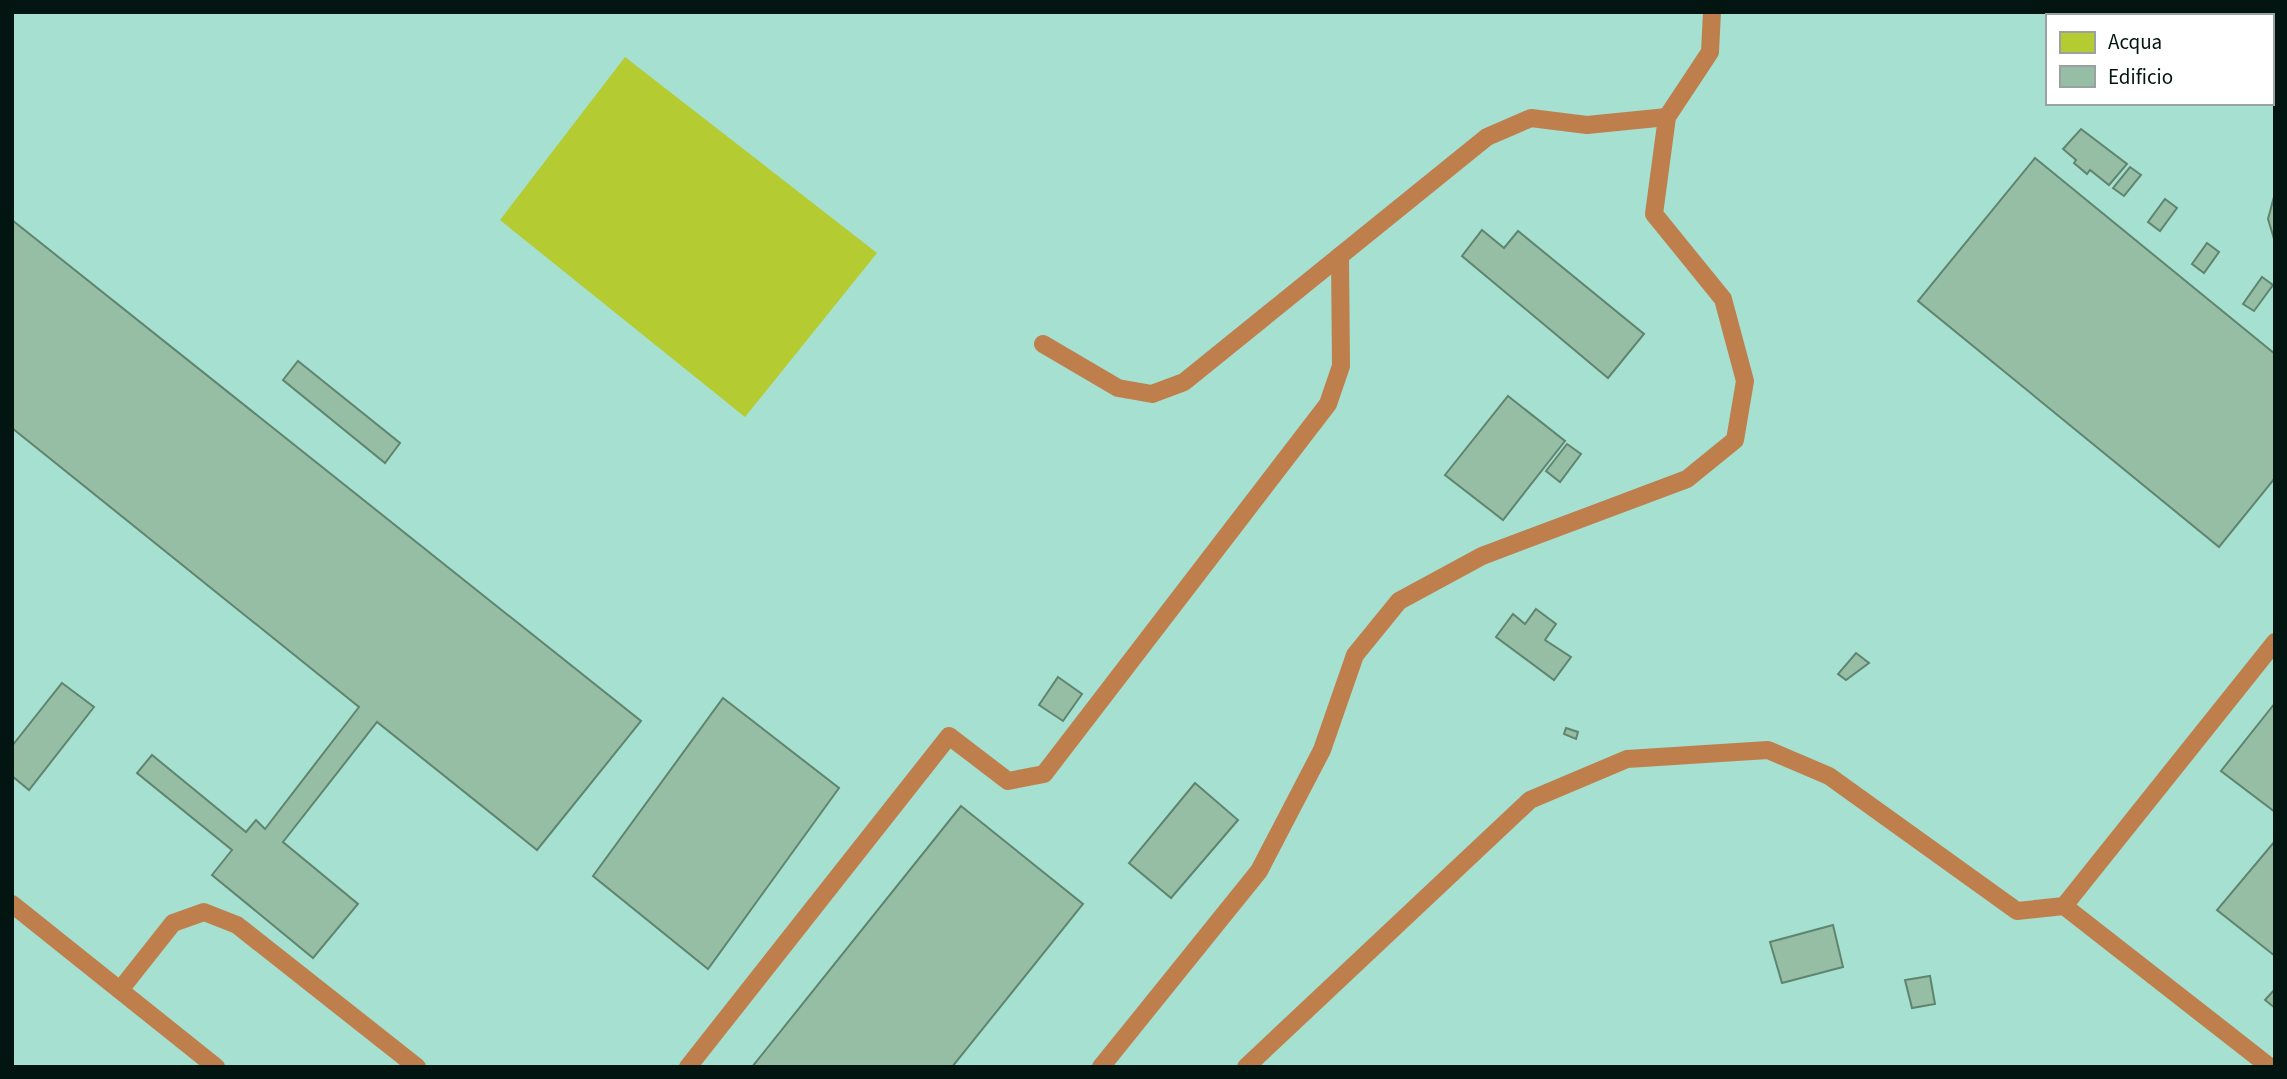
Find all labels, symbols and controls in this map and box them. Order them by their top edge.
legend [2046,14,2273,105]
text: Acqua [2108,27,2162,57]
text: Edificio [2108,62,2173,92]

